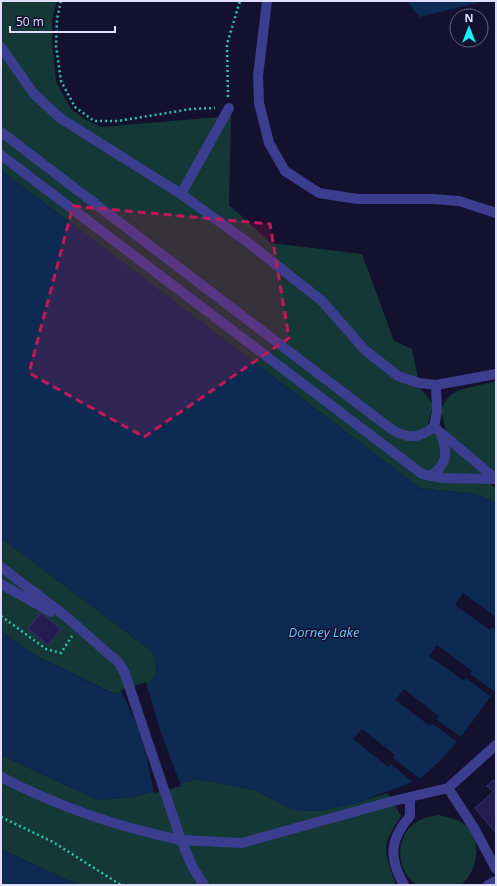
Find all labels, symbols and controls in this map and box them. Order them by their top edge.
scale bar [10,8,115,34]
north arrow [449,8,489,48]
text: N [465,10,473,25]
text: 50 m [16,13,44,30]
water label: Dorney Lake [289,623,360,641]

